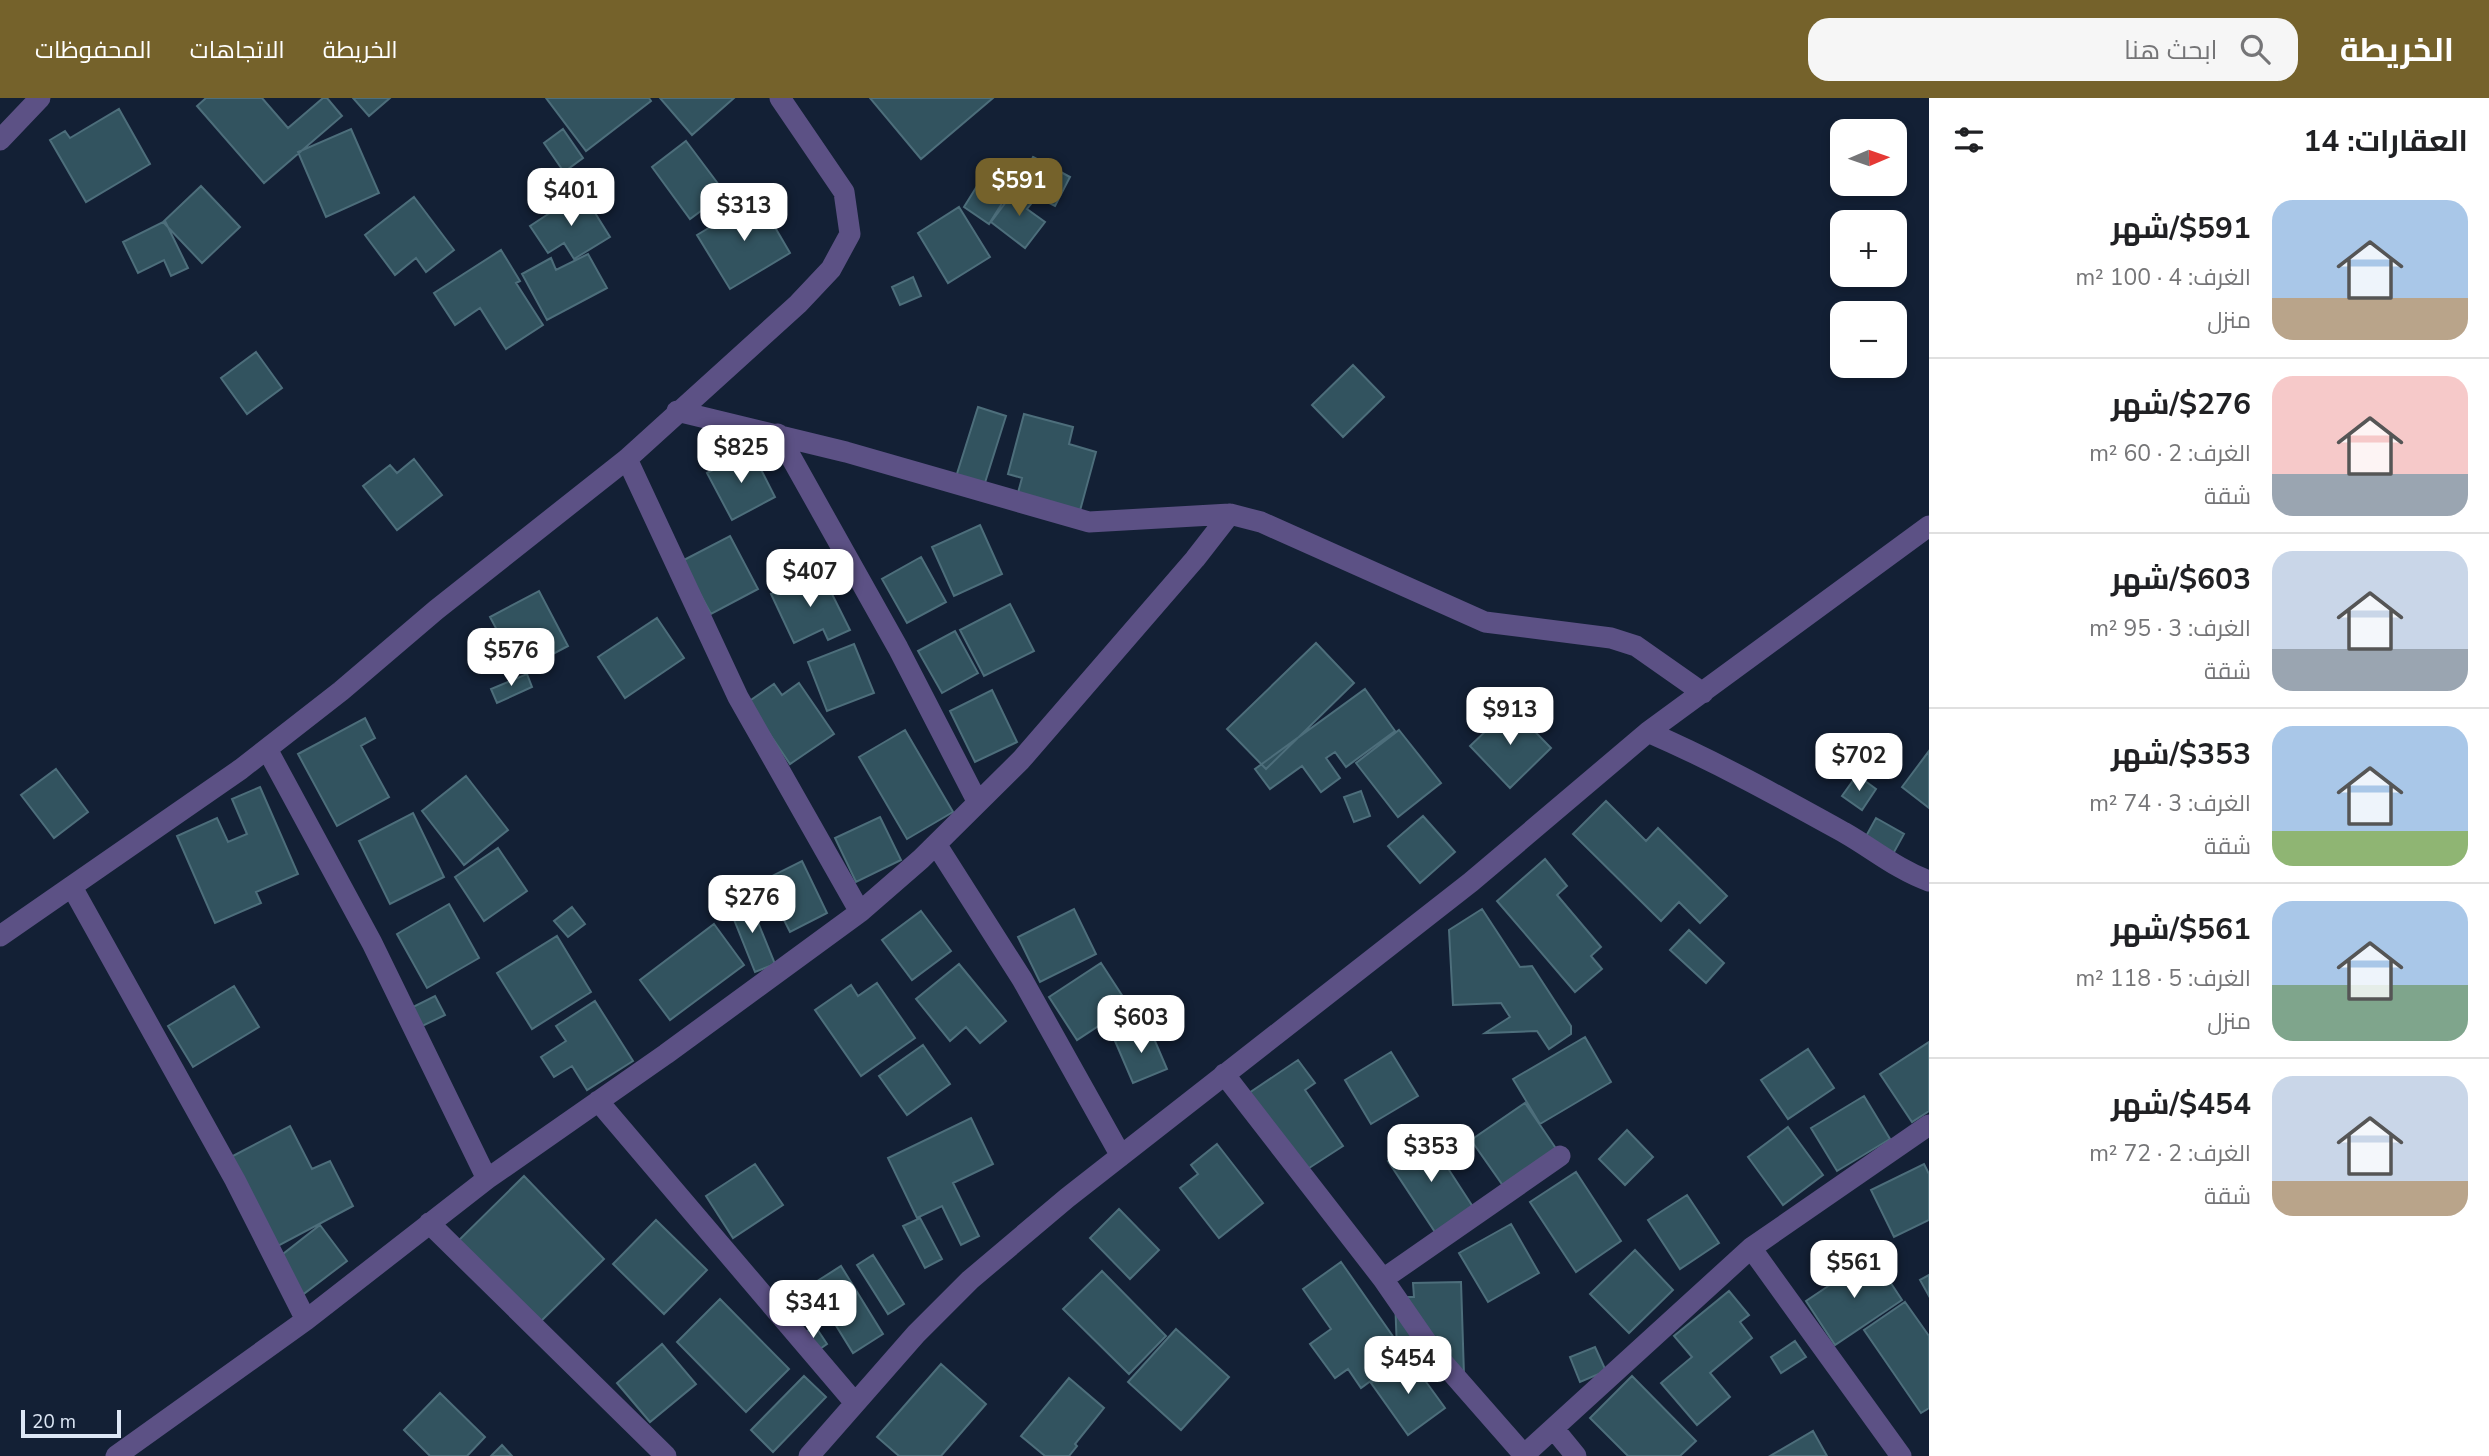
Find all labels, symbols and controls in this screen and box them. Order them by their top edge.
search box [1808,18,2298,81]
text: الخريطة [2340,28,2454,73]
icon: search [2236,30,2274,68]
text: ابحث هنا [2124,33,2218,68]
text: المحفوظات [35,34,152,66]
text: الاتجاهات [190,34,285,66]
text: الخريطة [323,34,398,66]
north arrow [1830,119,1908,196]
map controls [1830,119,1907,378]
icon: filters [1950,121,1988,159]
text: العقارات: 14 [2303,121,2468,162]
pin: $591 [978,158,1060,218]
text: $591 [991,165,1047,196]
pin: $401 [530,169,612,228]
text: $401 [543,175,599,206]
pin: $313 [703,184,785,243]
text: $313 [716,190,772,221]
text: $591/شهر [2111,208,2251,249]
button: + [1830,210,1907,287]
icon: home [2328,228,2412,312]
text: الغرف: 4 · 100 m² [2075,262,2251,293]
button: − [1830,301,1907,378]
text: منزل [2207,305,2251,336]
text: $276/شهر [2111,384,2251,425]
icon: home [2328,404,2412,488]
pin: $825 [700,426,782,485]
text: $825 [713,432,769,463]
text: الغرف: 2 · 60 m² [2089,438,2251,469]
text: شقة [2204,481,2251,512]
pin: $407 [769,550,851,609]
text: $407 [782,556,838,587]
text: $603/شهر [2111,559,2251,600]
icon: home [2328,579,2412,663]
text: الغرف: 3 · 95 m² [2089,613,2251,644]
pin: $576 [470,628,552,688]
text: $576 [483,635,539,666]
text: شقة [2204,656,2251,687]
pin: $913 [1469,688,1551,747]
text: $913 [1482,694,1538,725]
pin: $702 [1818,734,1900,793]
text: $353/شهر [2111,734,2251,775]
text: $702 [1831,740,1887,771]
icon: home [2328,754,2412,838]
text: الغرف: 3 · 74 m² [2089,788,2251,819]
text: شقة [2204,831,2251,862]
pin: $276 [711,876,793,935]
text: $276 [724,882,780,913]
text: $561/شهر [2111,909,2251,950]
icon: home [2328,929,2412,1013]
text: الغرف: 5 · 118 m² [2075,963,2251,994]
pin: $603 [1100,996,1182,1055]
text: $603 [1113,1002,1169,1033]
text: منزل [2207,1006,2251,1037]
text: $454/شهر [2111,1084,2251,1125]
icon: home [2328,1104,2412,1188]
pin: $353 [1390,1124,1472,1184]
text: $353 [1403,1131,1459,1162]
text: الغرف: 2 · 72 m² [2089,1138,2251,1169]
text: شقة [2204,1181,2251,1212]
pin: $561 [1813,1240,1895,1300]
text: $561 [1826,1247,1882,1278]
pin: $341 [772,1280,854,1340]
text: $341 [785,1287,841,1318]
pin: $454 [1367,1336,1449,1396]
text: $454 [1380,1343,1436,1374]
scale bar [21,1407,121,1439]
text: 20 m [32,1409,76,1435]

